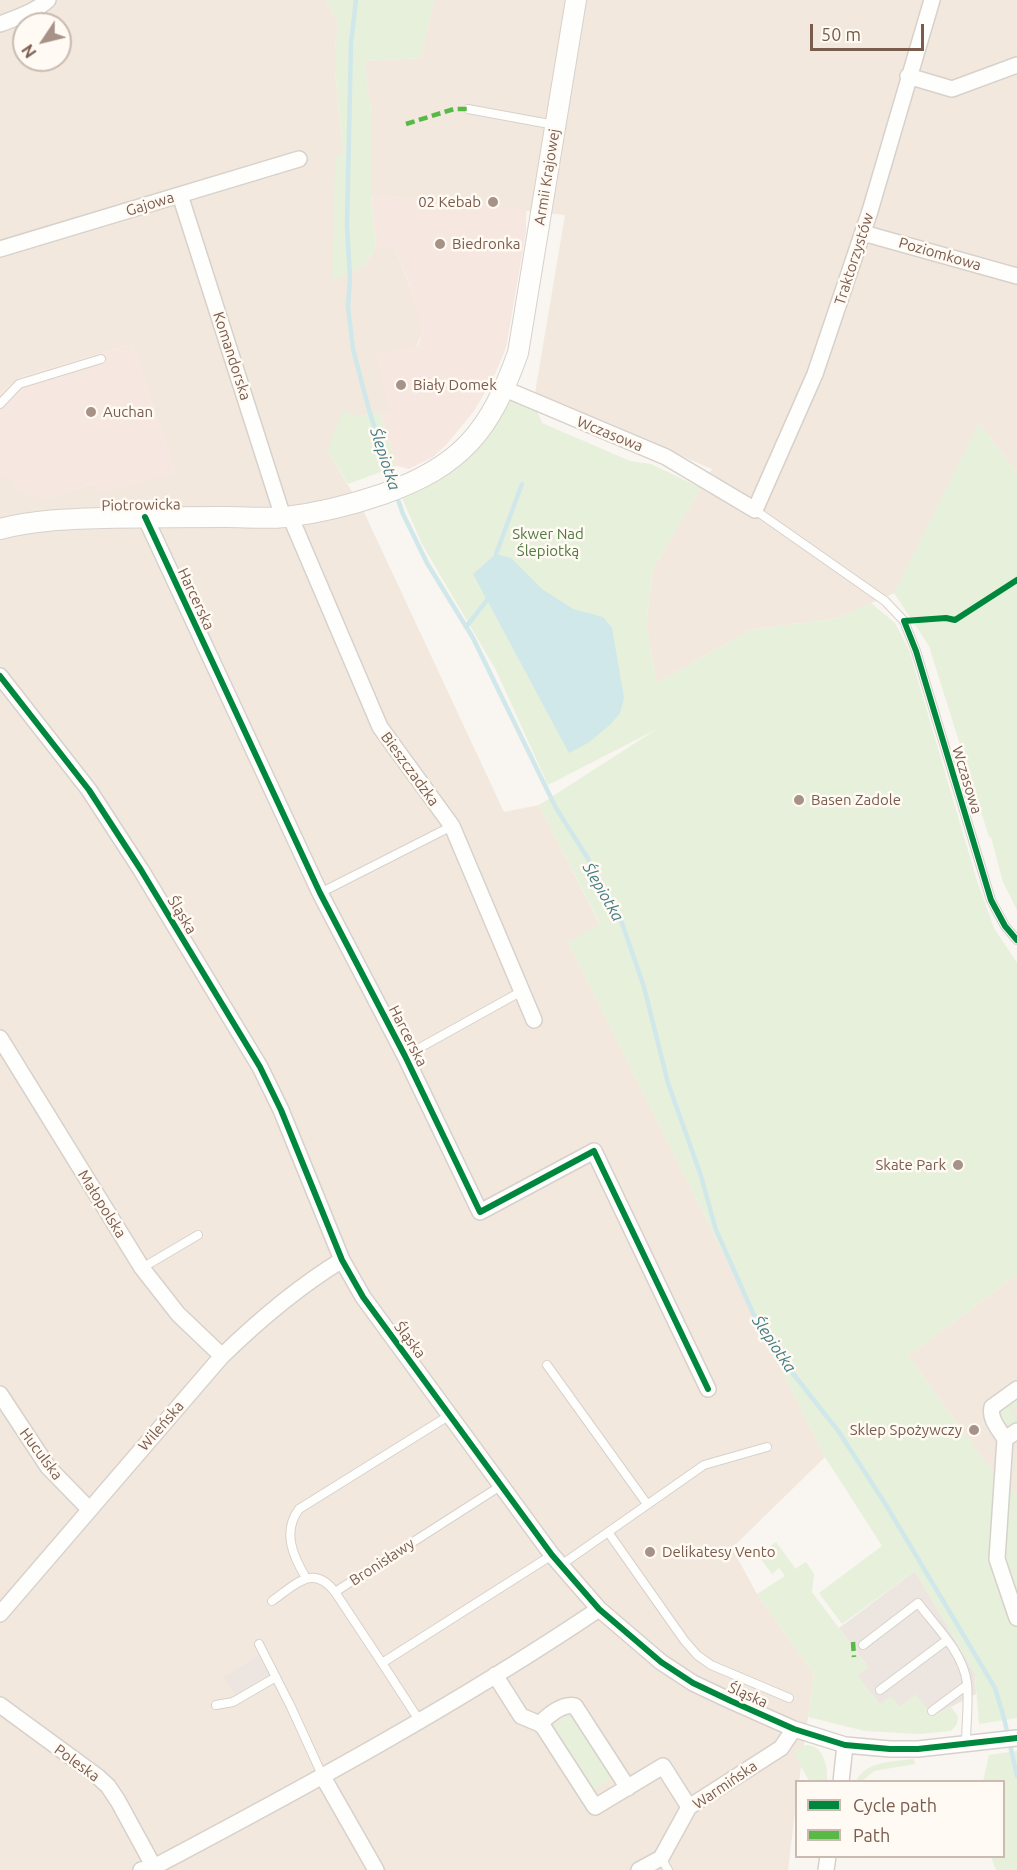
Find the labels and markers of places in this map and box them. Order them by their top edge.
place label: 02 Kebab [418,193,481,211]
marker: 02 Kebab [486,195,500,209]
place label: Biedronka [452,235,521,253]
marker: Biedronka [433,237,447,251]
place label: Biały Domek [413,376,497,394]
marker: Biały Domek [394,378,408,392]
place label: Auchan [103,403,153,421]
marker: Auchan [84,405,98,419]
place label: Basen Zadole [811,791,901,809]
marker: Basen Zadole [792,793,806,807]
place label: Skate Park [875,1156,946,1174]
marker: Skate Park [951,1158,965,1172]
place label: Sklep Spożywczy [850,1421,962,1439]
marker: Sklep Spożywczy [967,1423,981,1437]
place label: Delikatesy Vento [662,1543,776,1561]
marker: Delikatesy Vento [643,1545,657,1559]

